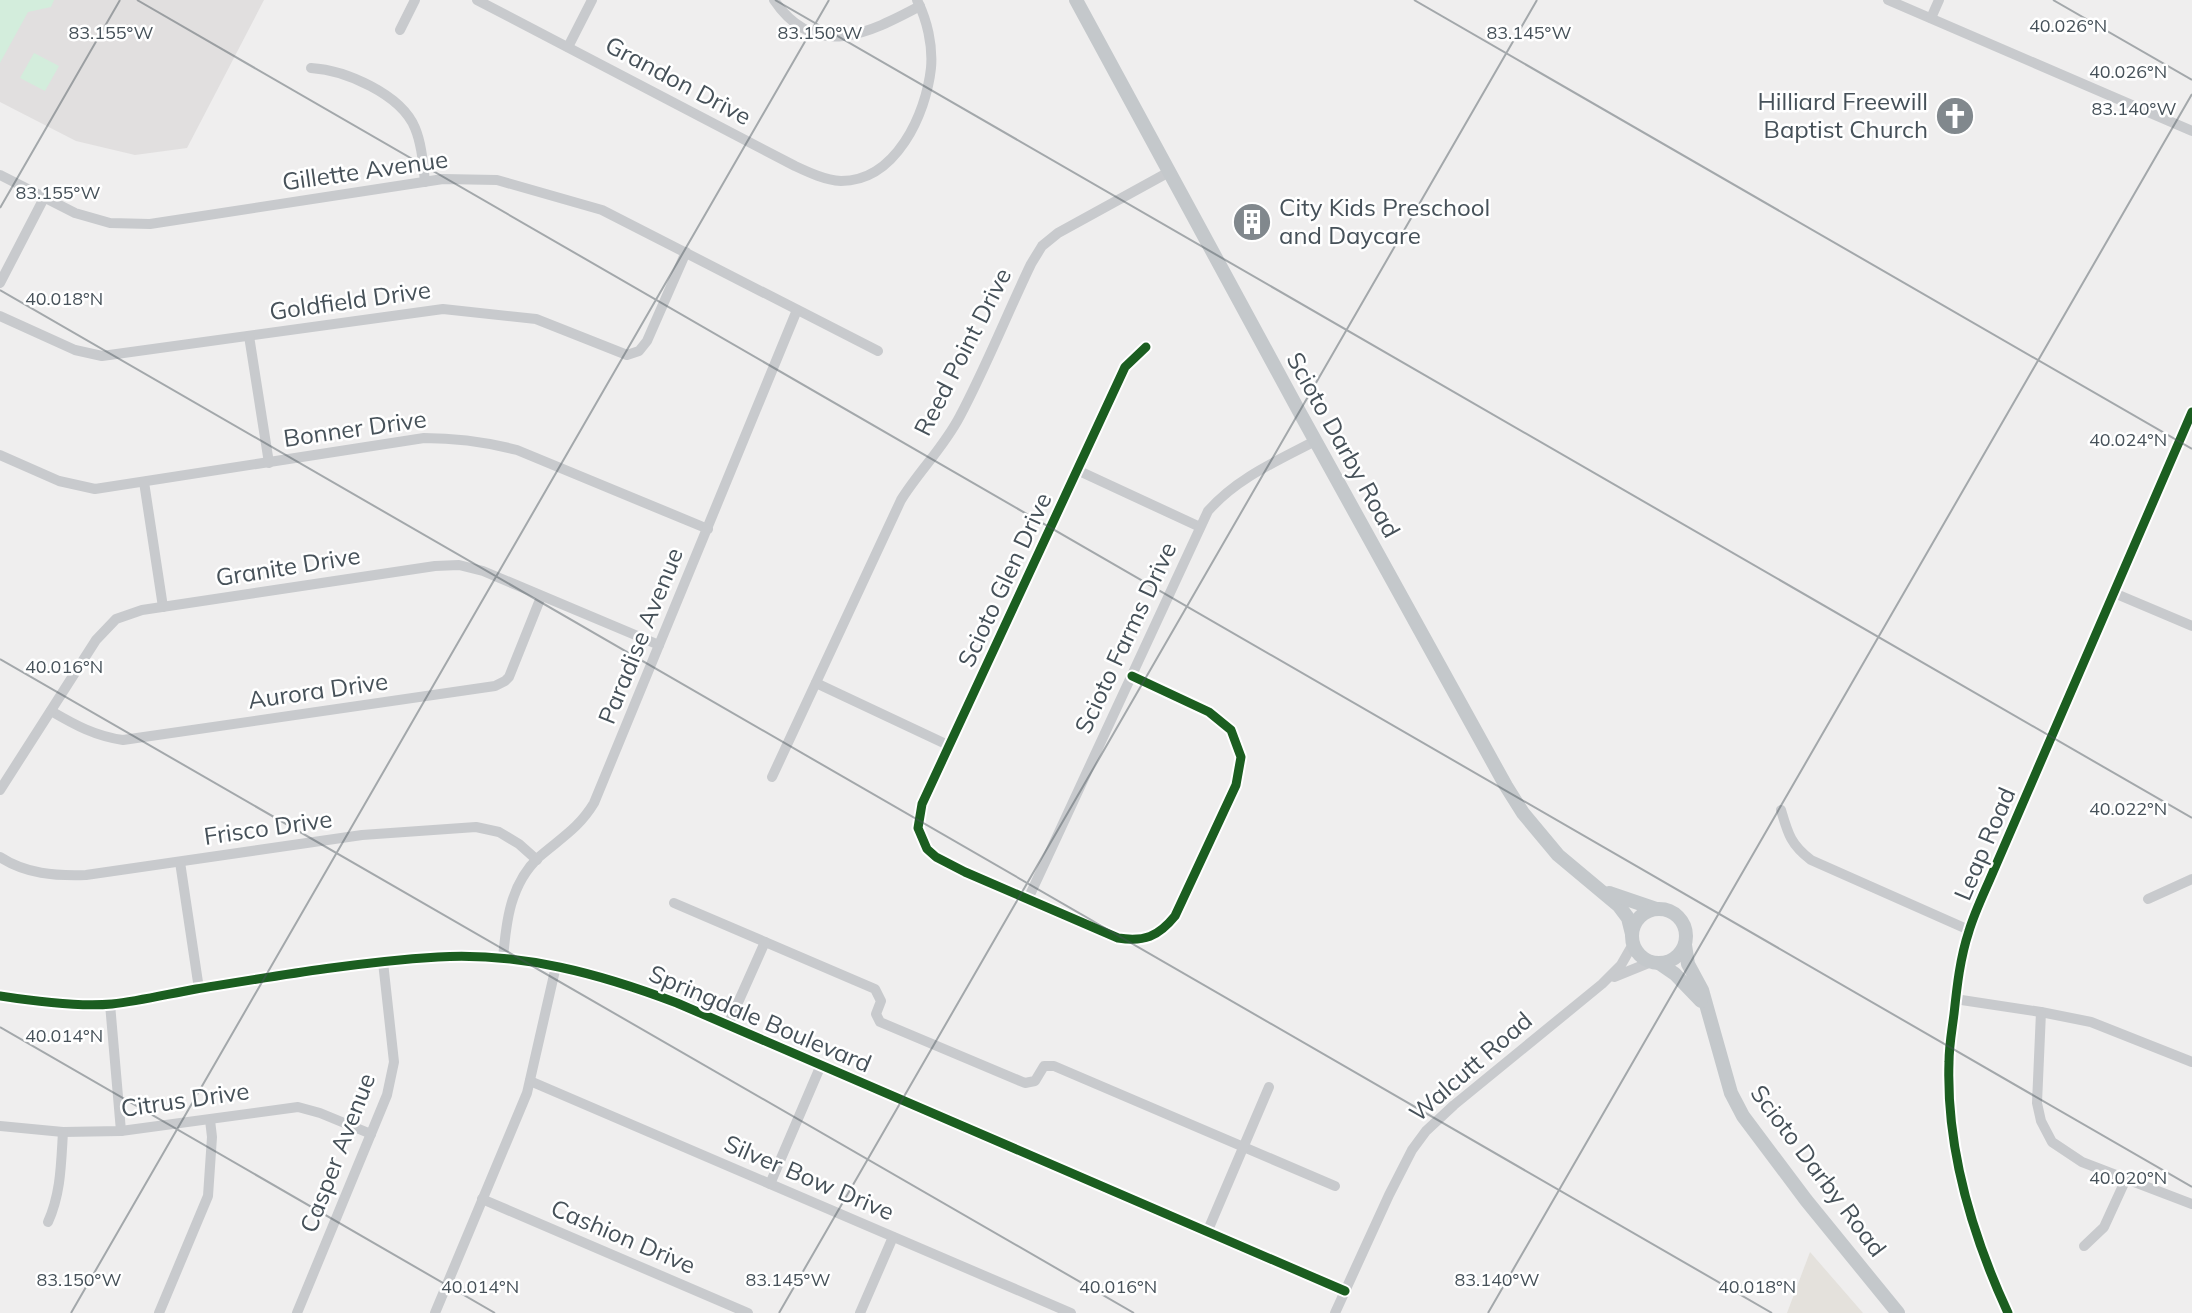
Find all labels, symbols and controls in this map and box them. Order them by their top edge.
text: 40.026°N [2029,14,2107,37]
text: 83.155°W [68,21,154,44]
text: 83.150°W [777,21,863,44]
text: 83.145°W [1486,21,1572,44]
street label: Grandon Drive [600,29,757,131]
text: 40.026°N [2089,60,2167,83]
place label: Hilliard Freewill Baptist Church [1757,86,1928,144]
church icon: Hilliard Freewill Baptist Church [1934,95,1976,137]
text: 83.140°W [2091,97,2177,120]
street label: Gillette Avenue [280,144,450,196]
text: 83.155°W [15,181,101,204]
place label: City Kids Preschool and Daycare [1279,192,1490,250]
building icon: City Kids Preschool and Daycare [1231,201,1273,243]
street label: Reed Point Drive [907,263,1017,440]
street label: Goldfield Drive [267,274,432,326]
text: 40.018°N [25,287,103,310]
street label: Scioto Darby Road [1280,347,1407,543]
street label: Bonner Drive [281,403,428,453]
text: 40.024°N [2089,428,2167,451]
street label: Scioto Glen Drive [951,488,1058,672]
street label: Scioto Farms Drive [1068,537,1183,738]
street label: Granite Drive [213,540,362,592]
street label: Paradise Avenue [591,543,689,728]
text: 40.016°N [25,655,103,678]
street label: Aurora Drive [246,665,390,715]
street label: Leap Road [1947,783,2021,905]
text: 40.022°N [2089,797,2167,820]
street label: Frisco Drive [202,803,334,851]
street label: Springdale Boulevard [645,958,876,1078]
street label: Walcutt Road [1403,1005,1538,1128]
text: 40.014°N [25,1024,103,1047]
street label: Casper Avenue [293,1069,381,1237]
street label: Citrus Drive [119,1075,251,1123]
street label: Scioto Darby Road [1744,1079,1893,1262]
street label: Silver Bow Drive [720,1128,899,1226]
text: 40.020°N [2089,1166,2167,1189]
street label: Cashion Drive [547,1192,700,1280]
text: 83.150°W [36,1268,122,1291]
text: 83.145°W [745,1268,831,1291]
text: 83.140°W [1454,1268,1540,1291]
text: 40.014°N [441,1275,519,1298]
text: 40.016°N [1079,1275,1157,1298]
text: 40.018°N [1718,1275,1796,1298]

